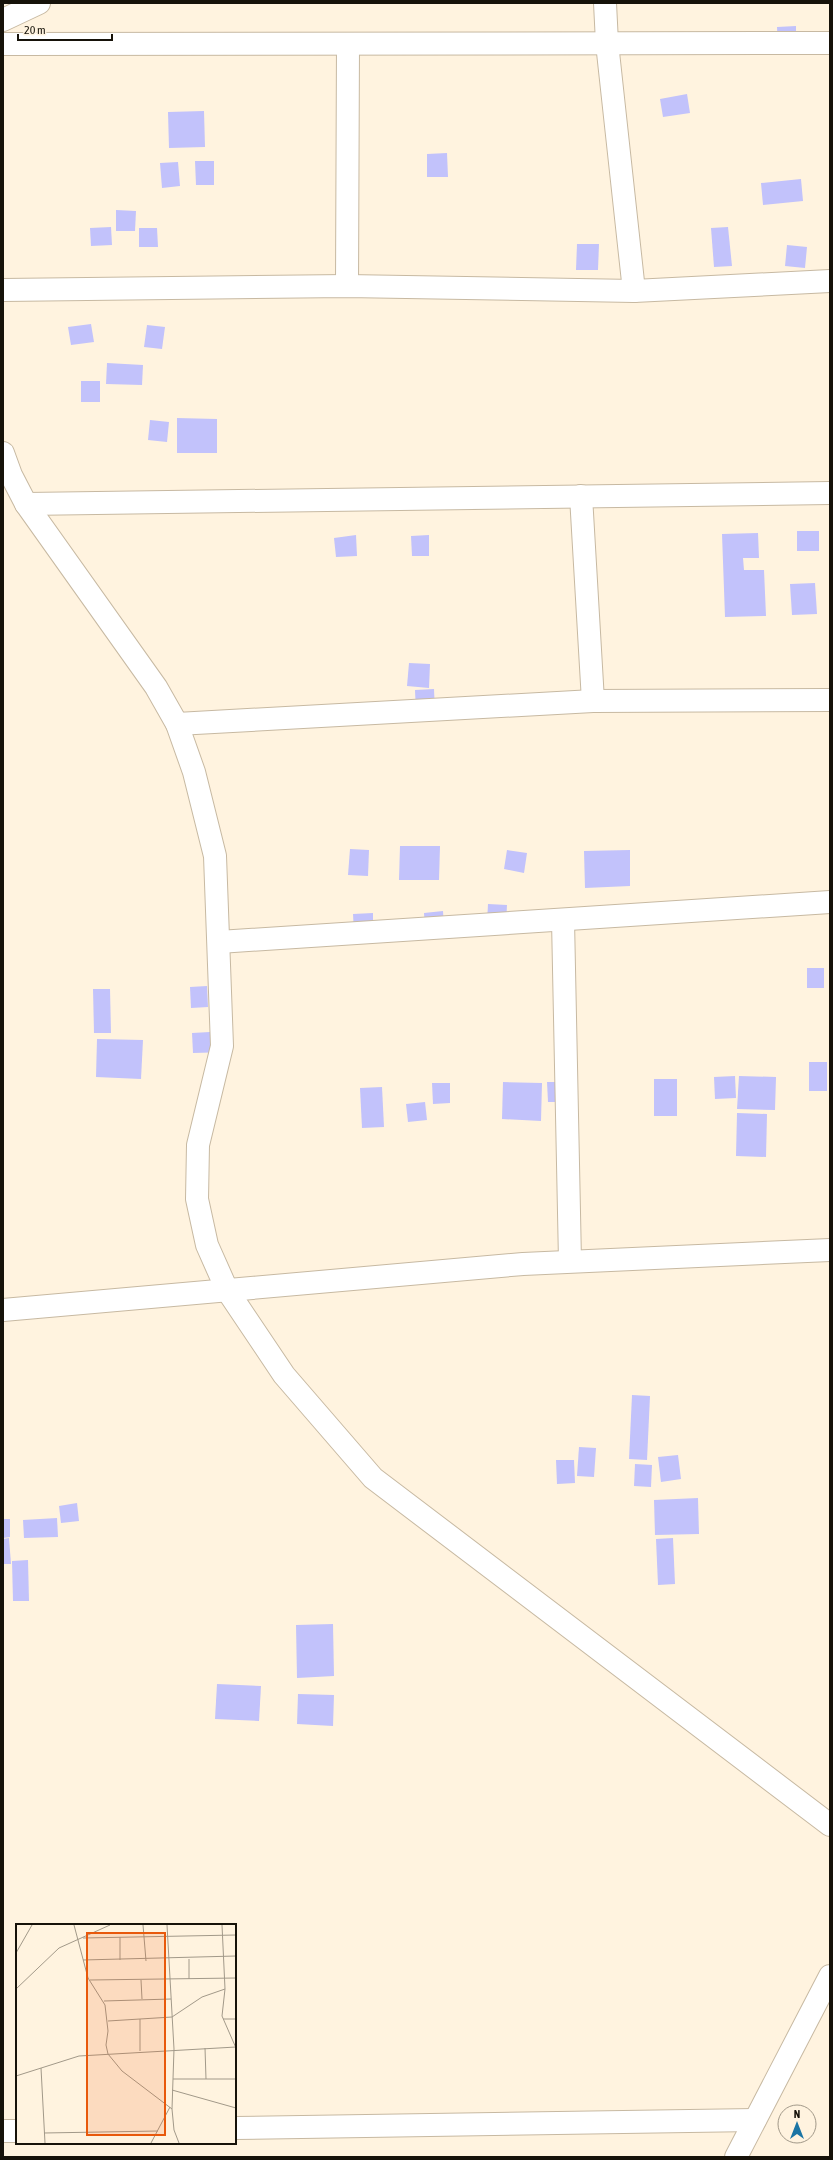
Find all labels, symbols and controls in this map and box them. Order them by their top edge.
scale bar [18,16,112,42]
text: 20 m [24,23,46,37]
inset map [16,1924,236,2144]
north arrow [777,2104,817,2144]
text: N [794,2108,800,2120]

